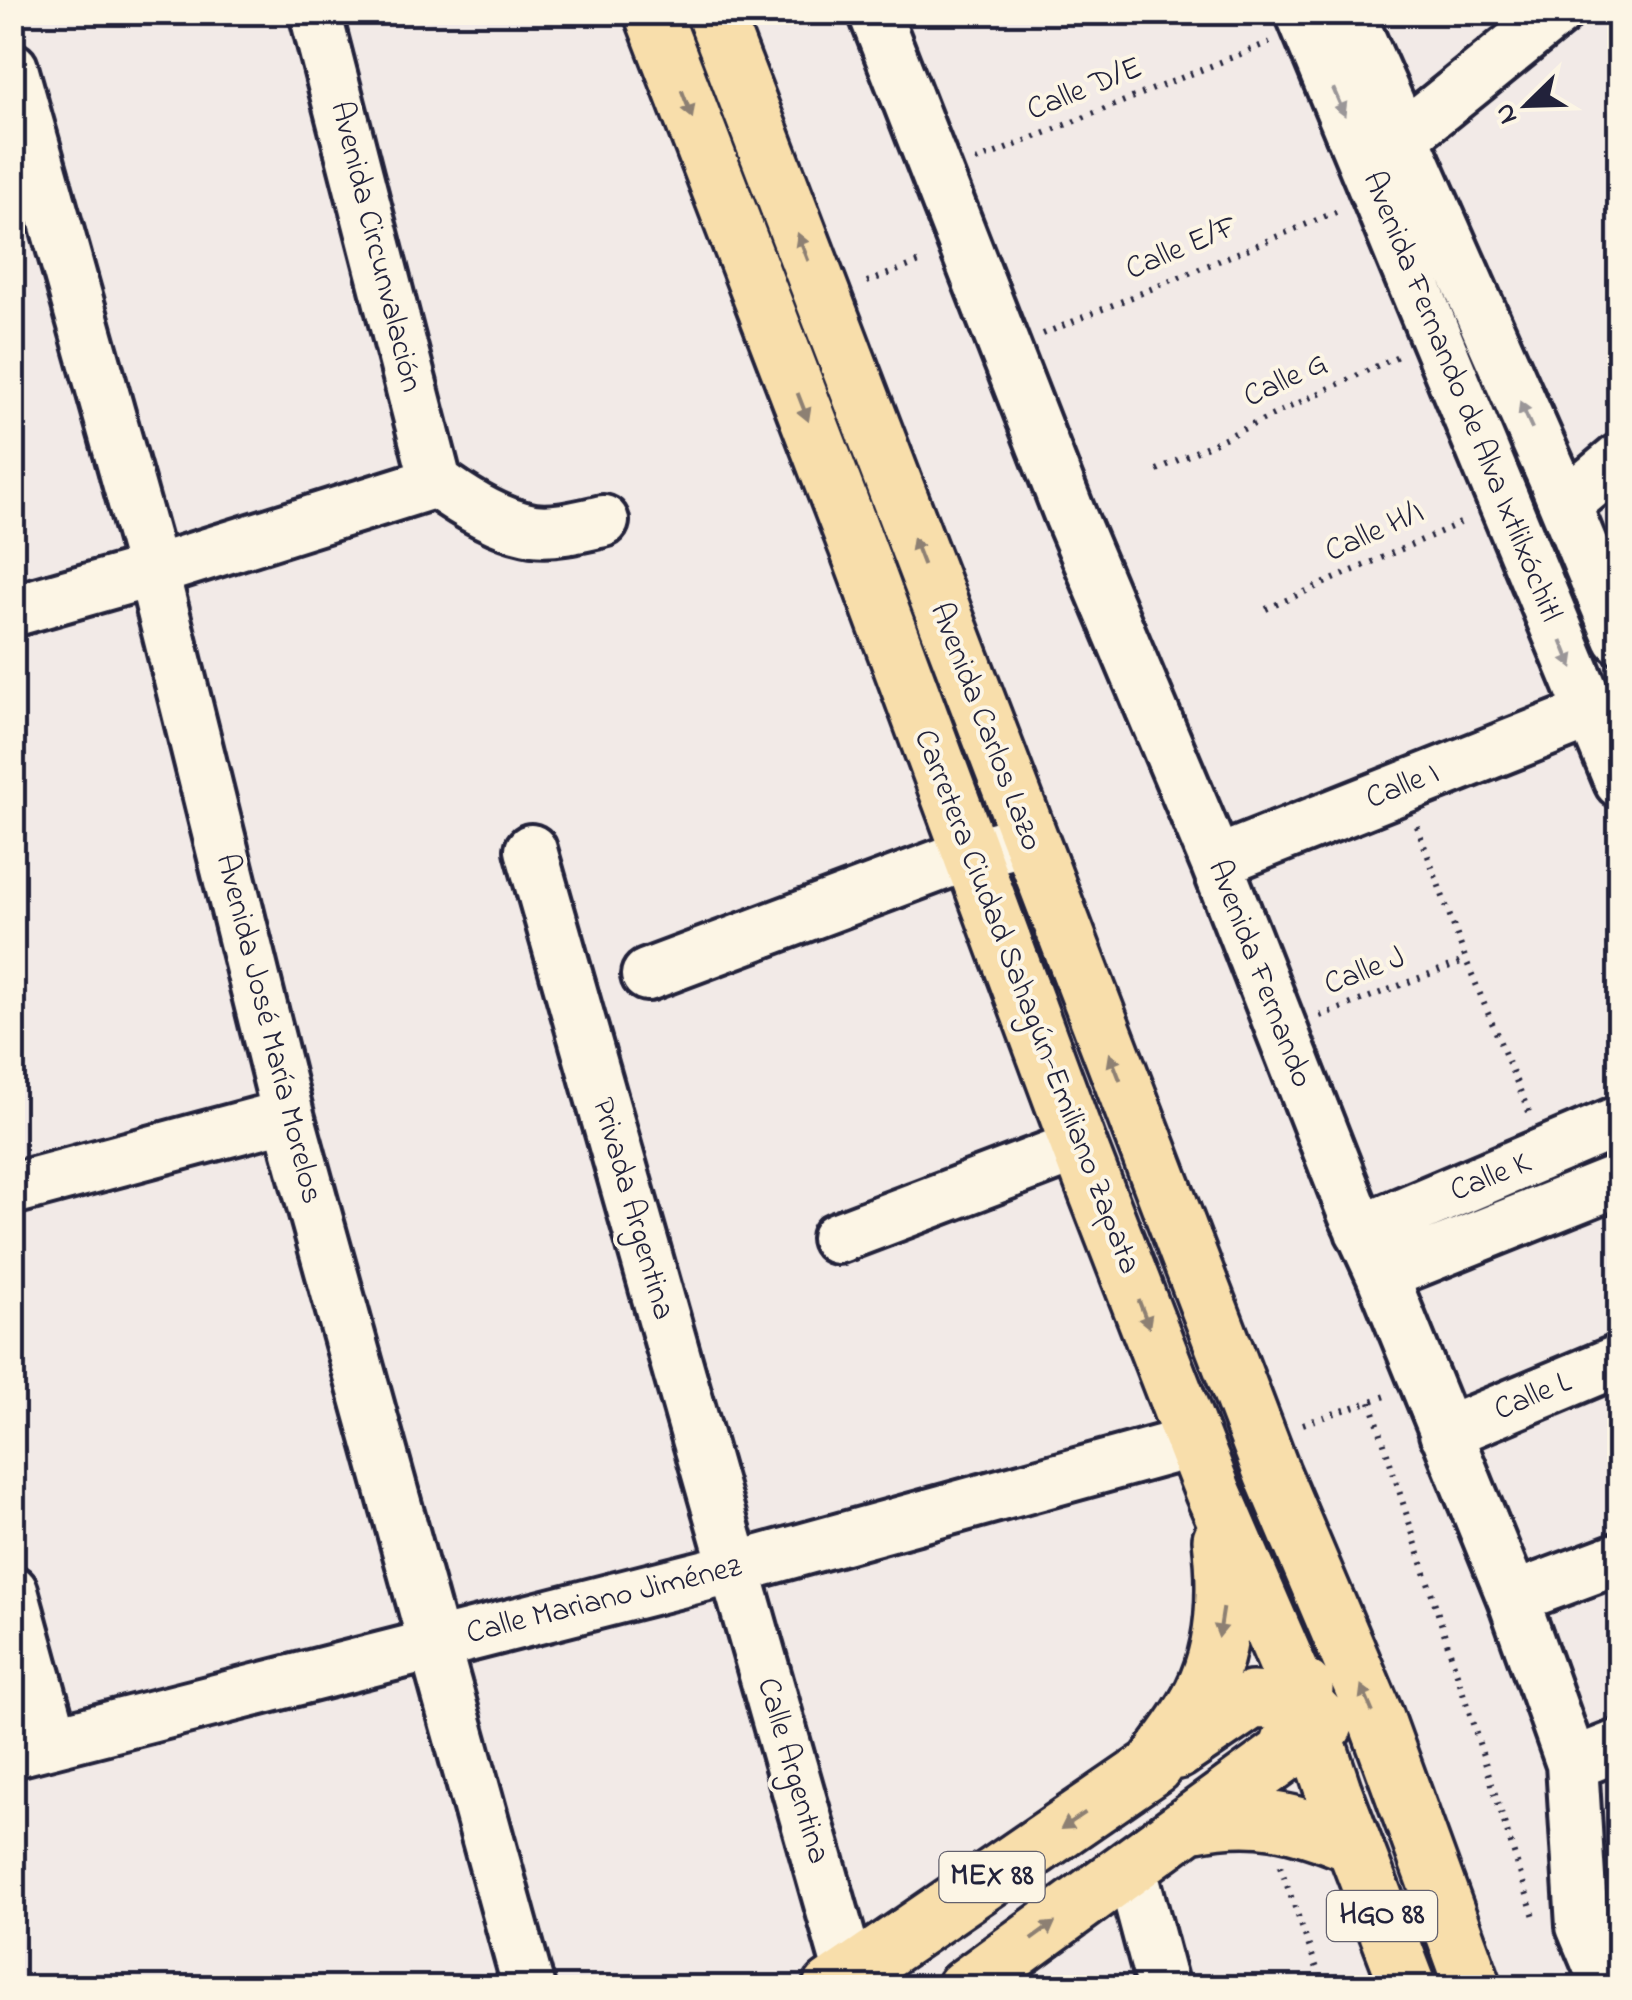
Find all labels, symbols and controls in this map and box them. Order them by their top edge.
street label: Calle D/E [1020,46,1150,134]
north arrow [1477,55,1577,155]
one-way arrow [1331,87,1347,117]
one-way arrow [679,89,695,119]
street label: Avenida Circunvalación [316,97,434,397]
text: N [1485,97,1530,130]
street label: Avenida Fernando de Alva Ixtlilxóchitl [1349,165,1573,629]
street label: Calle E/F [1119,204,1246,294]
one-way arrow [795,232,810,262]
street label: Calle G [1236,341,1336,421]
one-way arrow [796,392,811,422]
one-way arrow [1518,400,1535,429]
street label: Calle H/I [1318,490,1432,576]
one-way arrow [910,536,925,566]
street label: Avenida Carlos Lazo [916,596,1054,858]
one-way arrow [1559,639,1575,669]
street label: Carretera Ciudad Sahagún-Emiliano Zapata [900,723,1152,1281]
street label: Calle I [1359,751,1447,823]
street label: Avenida José María Morelos [202,849,334,1209]
street label: Avenida Fernando [1194,853,1324,1095]
street label: Calle J [1318,935,1412,1009]
one-way arrow [1107,1051,1122,1081]
street label: Privada Argentina [578,1093,686,1325]
street label: Calle K [1444,1140,1539,1215]
one-way arrow [1137,1299,1152,1329]
street label: Calle L [1487,1360,1579,1434]
street label: Calle Mariano Jiménez [461,1544,747,1658]
one-way arrow [1212,1608,1228,1640]
street label: Calle Argentina [743,1672,841,1870]
one-way arrow [1359,1684,1375,1714]
one-way arrow [1060,1812,1087,1830]
road number: MEX 88 [940,1852,1044,1902]
road number: HGO 88 [1327,1891,1437,1941]
one-way arrow [1030,1922,1056,1941]

